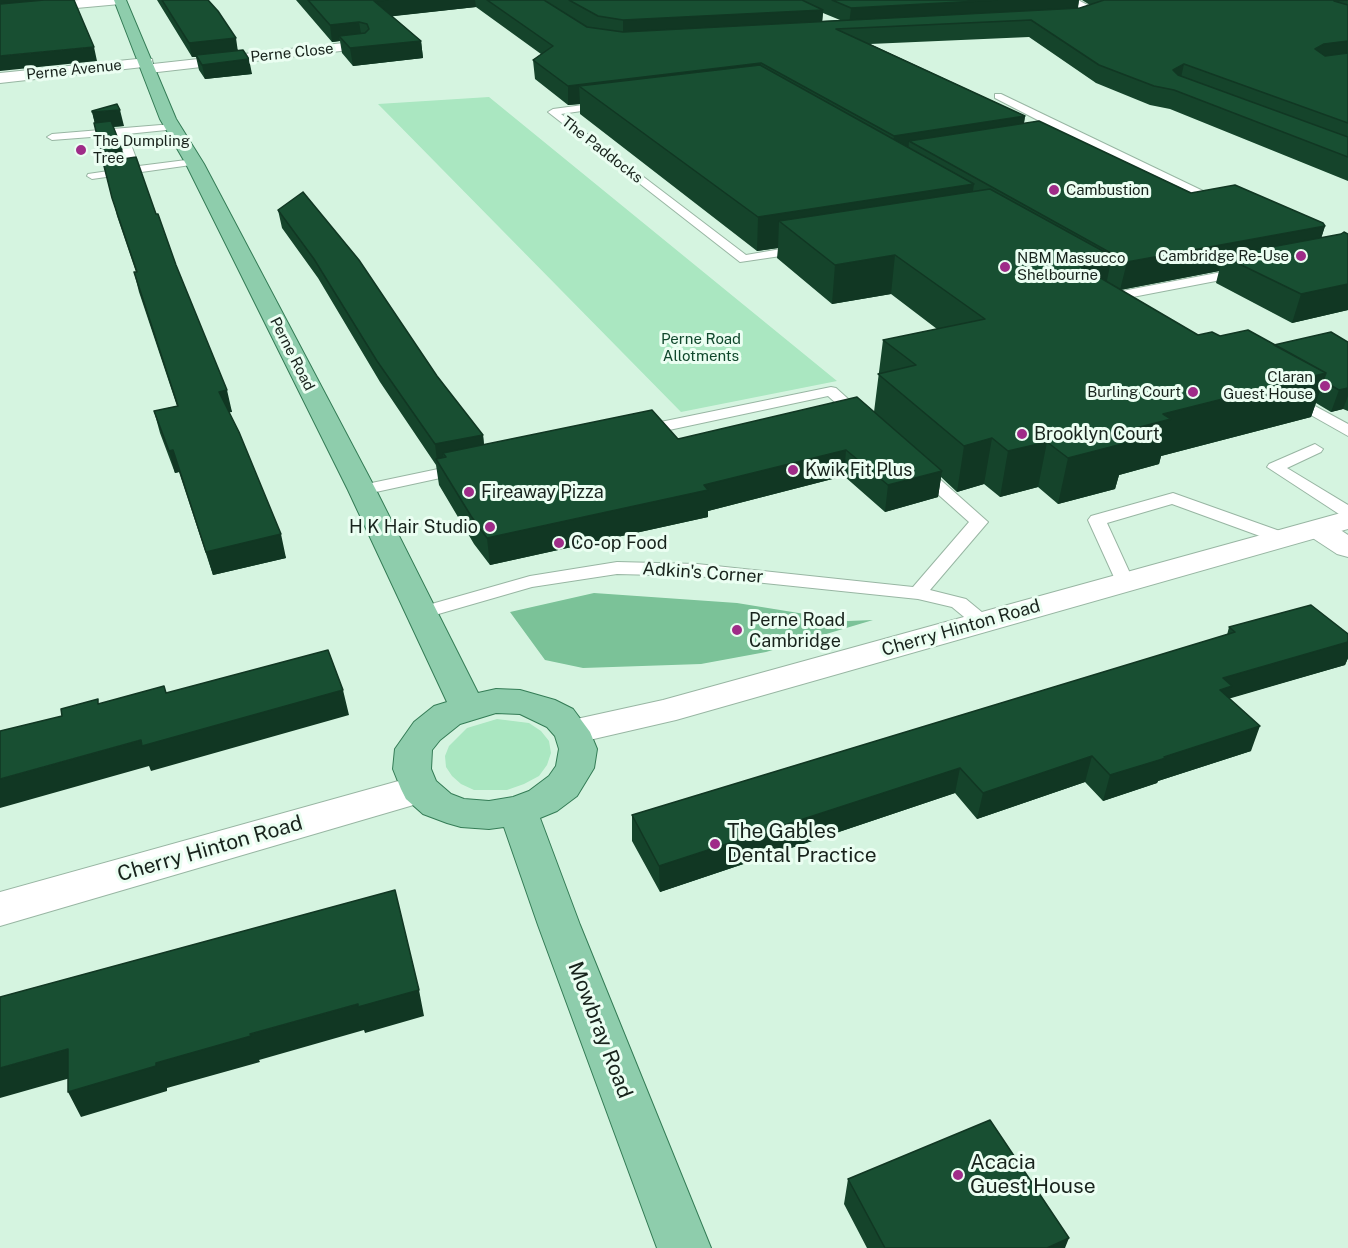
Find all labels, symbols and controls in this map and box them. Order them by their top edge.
street label: Perne Close [249,40,335,66]
street label: Perne Avenue [25,56,123,84]
street label: The Paddocks [558,113,646,187]
place label: The Dumpling Tree [93,132,190,167]
marker: The Dumpling Tree [74,143,88,157]
place label: Cambustion [1066,181,1149,199]
marker: Cambustion [1047,183,1061,197]
place label: Cambridge Re-Use [1158,247,1289,265]
place label: NBM Massucco Shelbourne [1017,249,1125,284]
marker: Cambridge Re-Use [1294,249,1308,263]
marker: NBM Massucco Shelbourne [998,260,1012,274]
street label: Perne Road [266,314,318,394]
park label: Perne Road Allotments [661,330,741,365]
place label: Claran Guest House [1223,368,1313,403]
marker: Claran Guest House [1318,379,1332,393]
place label: Burling Court [1087,383,1181,401]
marker: Burling Court [1186,385,1200,399]
place label: Brooklyn Court [1034,423,1160,445]
marker: Brooklyn Court [1015,427,1029,441]
place label: Kwik Fit Plus [805,459,912,481]
marker: Kwik Fit Plus [786,463,800,477]
place label: Fireaway Pizza [481,481,604,503]
marker: Fireaway Pizza [462,485,476,499]
place label: H K Hair Studio [349,516,478,538]
marker: H K Hair Studio [483,520,497,534]
place label: Co-op Food [571,532,667,554]
marker: Co-op Food [552,536,566,550]
street label: Adkin's Corner [642,558,764,588]
street label: Cherry Hinton Road [879,595,1043,661]
place label: Perne Road Cambridge [749,609,845,652]
marker: Perne Road Cambridge [730,623,744,637]
street label: Cherry Hinton Road [115,811,305,887]
place label: The Gables Dental Practice [727,819,877,869]
marker: The Gables Dental Practice [708,837,722,851]
street label: Mowbray Road [562,958,638,1102]
place label: Acacia Guest House [970,1150,1096,1200]
marker: Acacia Guest House [951,1168,965,1182]

